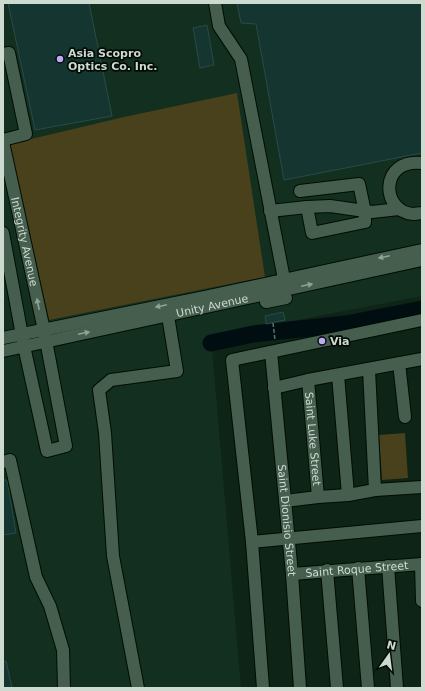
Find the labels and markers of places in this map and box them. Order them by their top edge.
place label: Asia Scopro Optics Co. Inc. [68,47,157,73]
marker: Asia Scopro Optics Co. Inc. [55,54,65,64]
place label: Via [330,335,350,348]
marker: Via [317,336,327,346]

